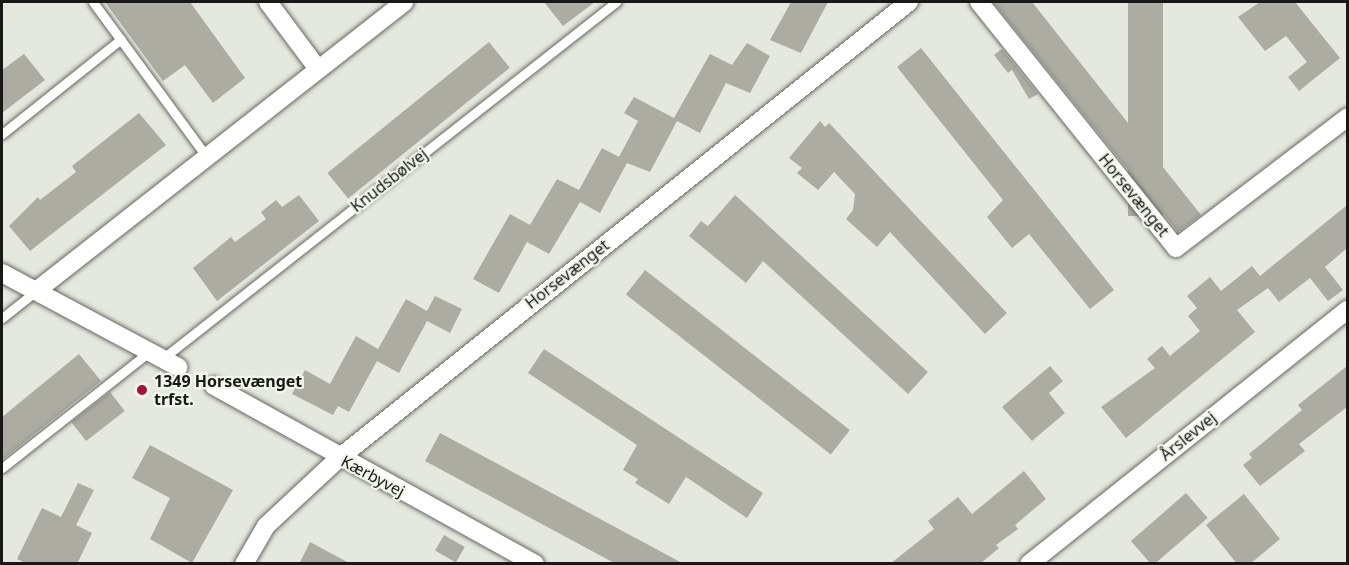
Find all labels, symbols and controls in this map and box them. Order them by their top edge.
street label: Knudsbølvej [347,144,431,216]
street label: Horsevænget [1095,150,1173,240]
street label: Horsevænget [521,235,613,313]
place label: 1349 Horsevænget trfst. [154,371,302,409]
marker: 1349 Horsevænget trfst. [135,383,149,397]
street label: Årslevvej [1156,408,1220,464]
street label: Kærbyvej [338,451,408,501]

